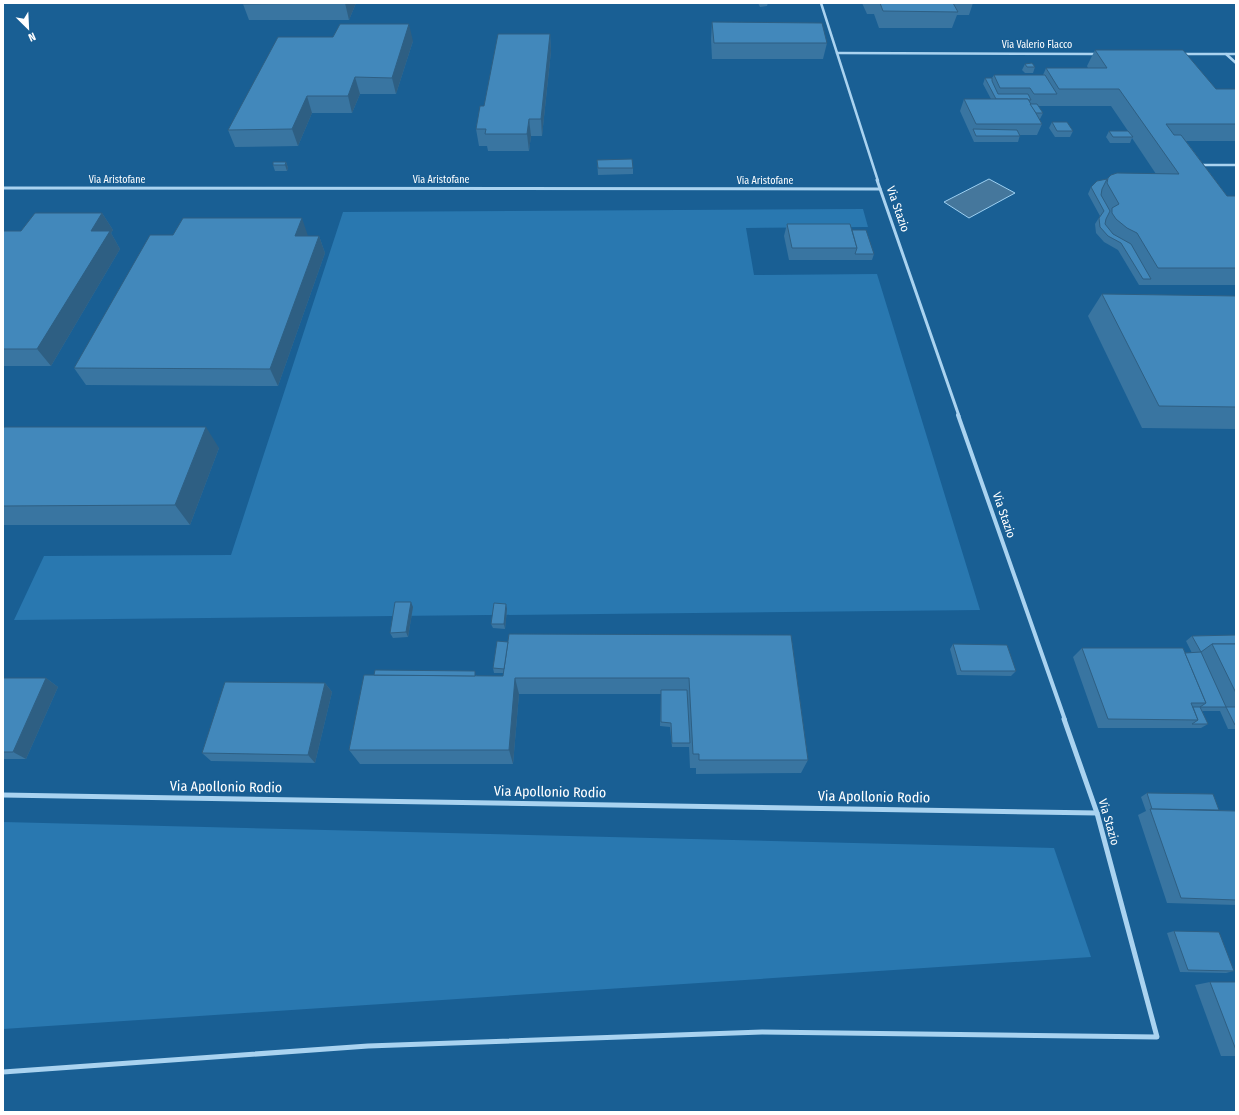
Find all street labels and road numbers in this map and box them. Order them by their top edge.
street label: Via Valerio Flacco [1002,39,1072,51]
street label: Via Aristofane [89,174,145,186]
street label: Via Aristofane [413,174,469,186]
street label: Via Aristofane [737,175,793,187]
street label: Via Stazio [884,184,912,234]
street label: Via Stazio [990,490,1018,540]
street label: Via Apollonio Rodio [170,778,282,796]
street label: Via Apollonio Rodio [494,783,606,801]
street label: Via Apollonio Rodio [818,788,930,806]
street label: Via Stazio [1096,797,1122,847]

